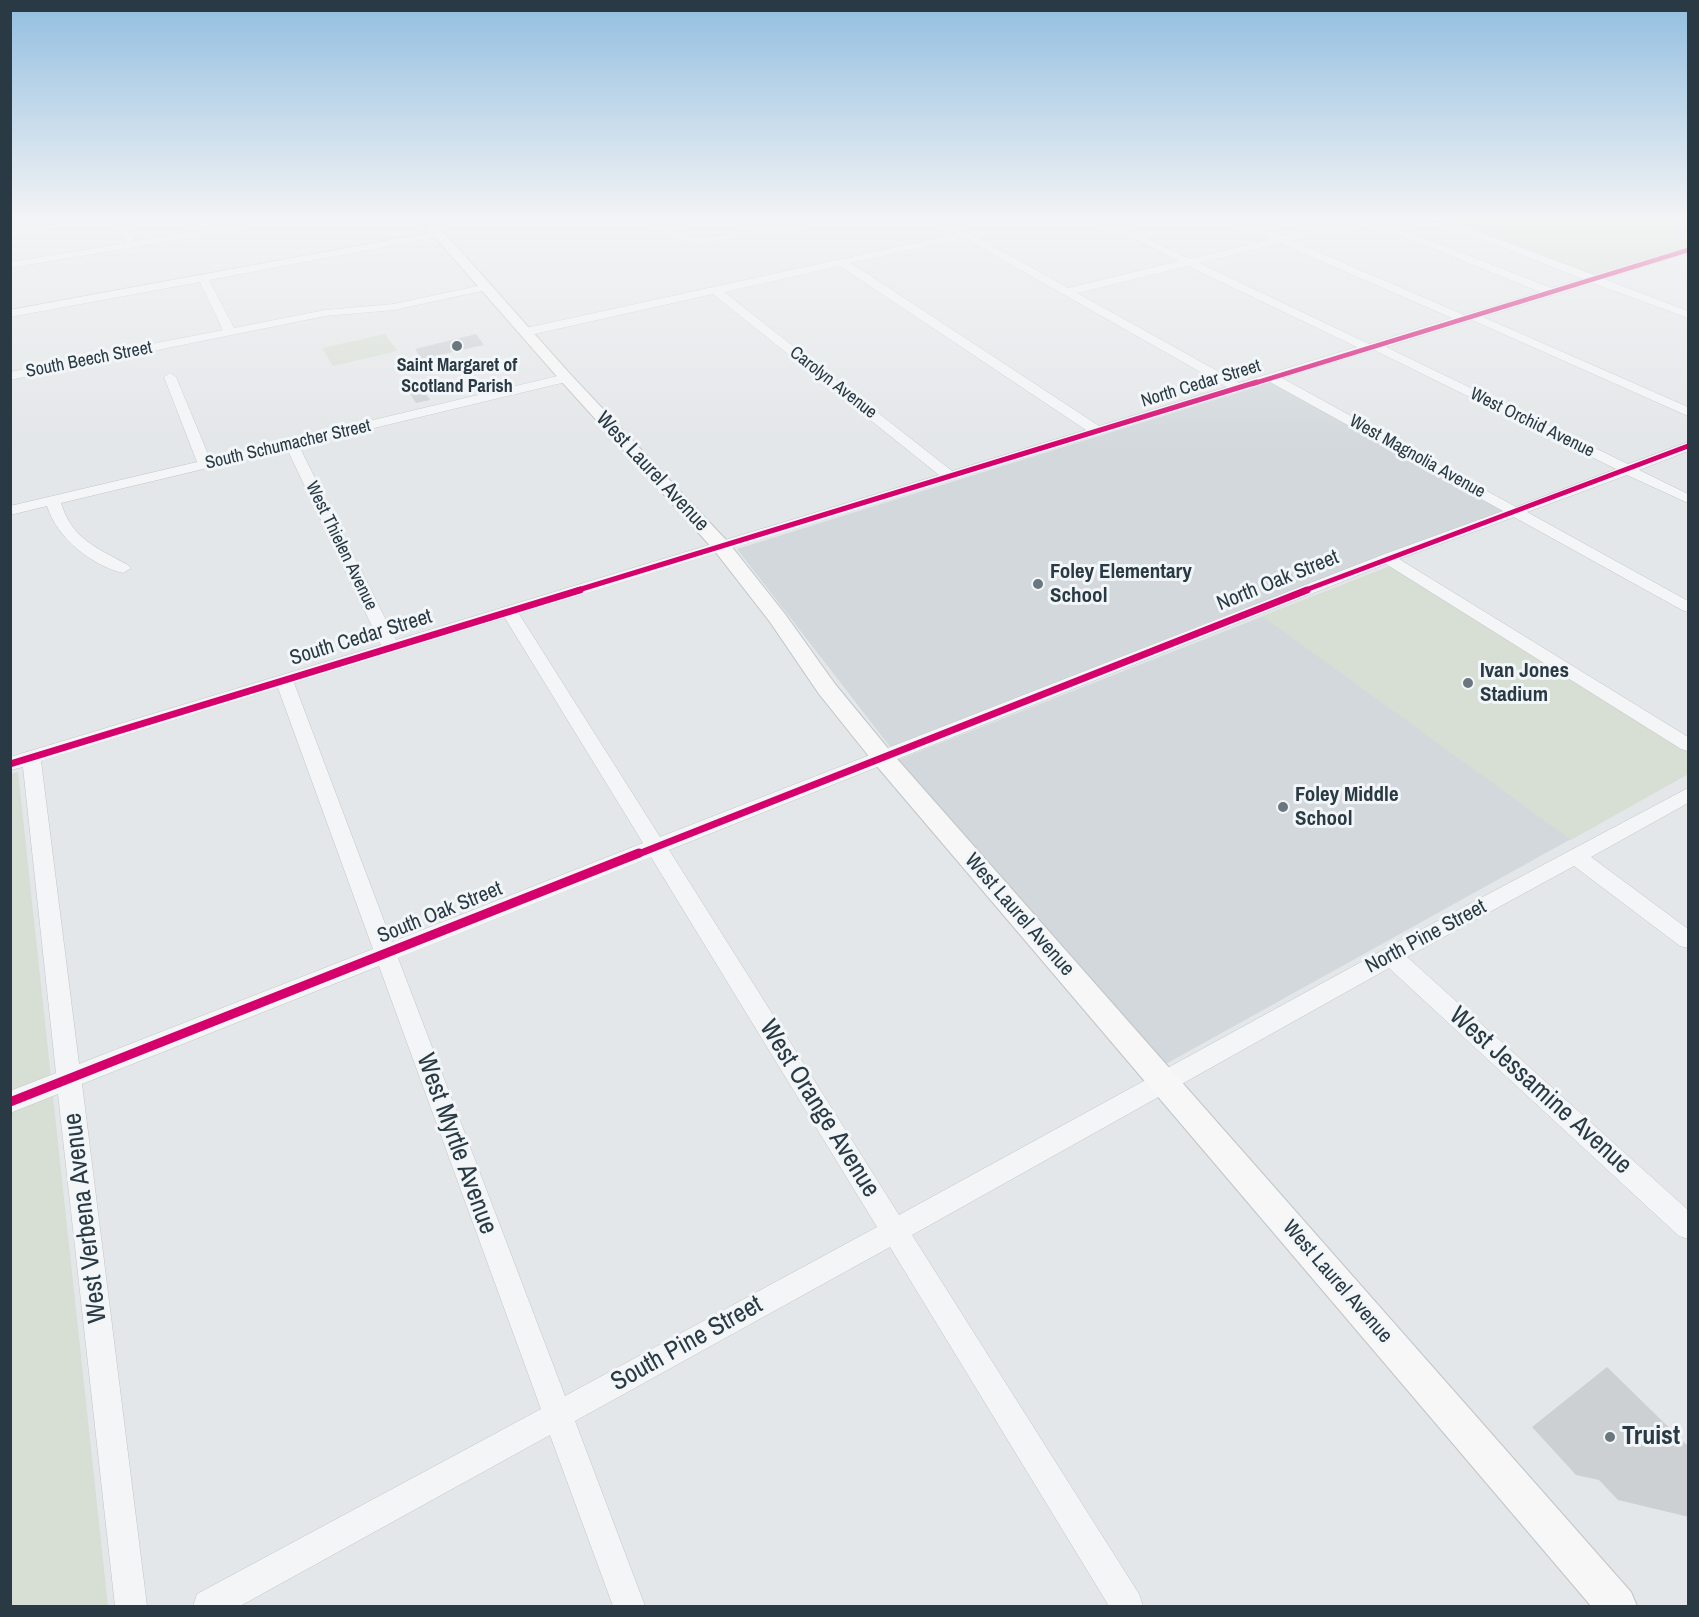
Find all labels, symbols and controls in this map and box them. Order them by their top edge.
street label: South Beech Street [24,337,154,383]
marker: Saint Margaret of Scotland Parish [450,339,464,353]
street label: Carolyn Avenue [785,342,881,424]
place label: Saint Margaret of Scotland Parish [397,355,517,398]
street label: North Cedar Street [1139,356,1263,412]
street label: West Orchid Avenue [1466,384,1598,462]
street label: West Laurel Avenue [590,407,714,537]
street label: West Magnolia Avenue [1345,411,1489,503]
street label: South Schumacher Street [203,415,373,475]
street label: West Thielen Avenue [300,478,382,614]
street label: North Oak Street [1213,545,1343,617]
place label: Foley Elementary School [1050,559,1192,609]
marker: Foley Elementary School [1031,577,1045,591]
street label: South Cedar Street [287,604,435,672]
place label: Ivan Jones Stadium [1480,658,1569,708]
marker: Ivan Jones Stadium [1461,676,1475,690]
place label: Foley Middle School [1295,782,1398,832]
marker: Foley Middle School [1276,800,1290,814]
street label: West Laurel Avenue [959,848,1079,982]
street label: South Oak Street [374,877,506,949]
street label: North Pine Street [1361,895,1491,979]
street label: West Jessamine Avenue [1442,1001,1638,1181]
street label: West Orange Avenue [752,1015,886,1203]
street label: West Myrtle Avenue [409,1049,503,1239]
street label: West Verbena Avenue [58,1111,114,1325]
street label: West Laurel Avenue [1277,1215,1397,1349]
street label: South Pine Street [606,1290,768,1398]
place label: Truist [1622,1421,1680,1453]
marker: Truist [1603,1430,1617,1444]

